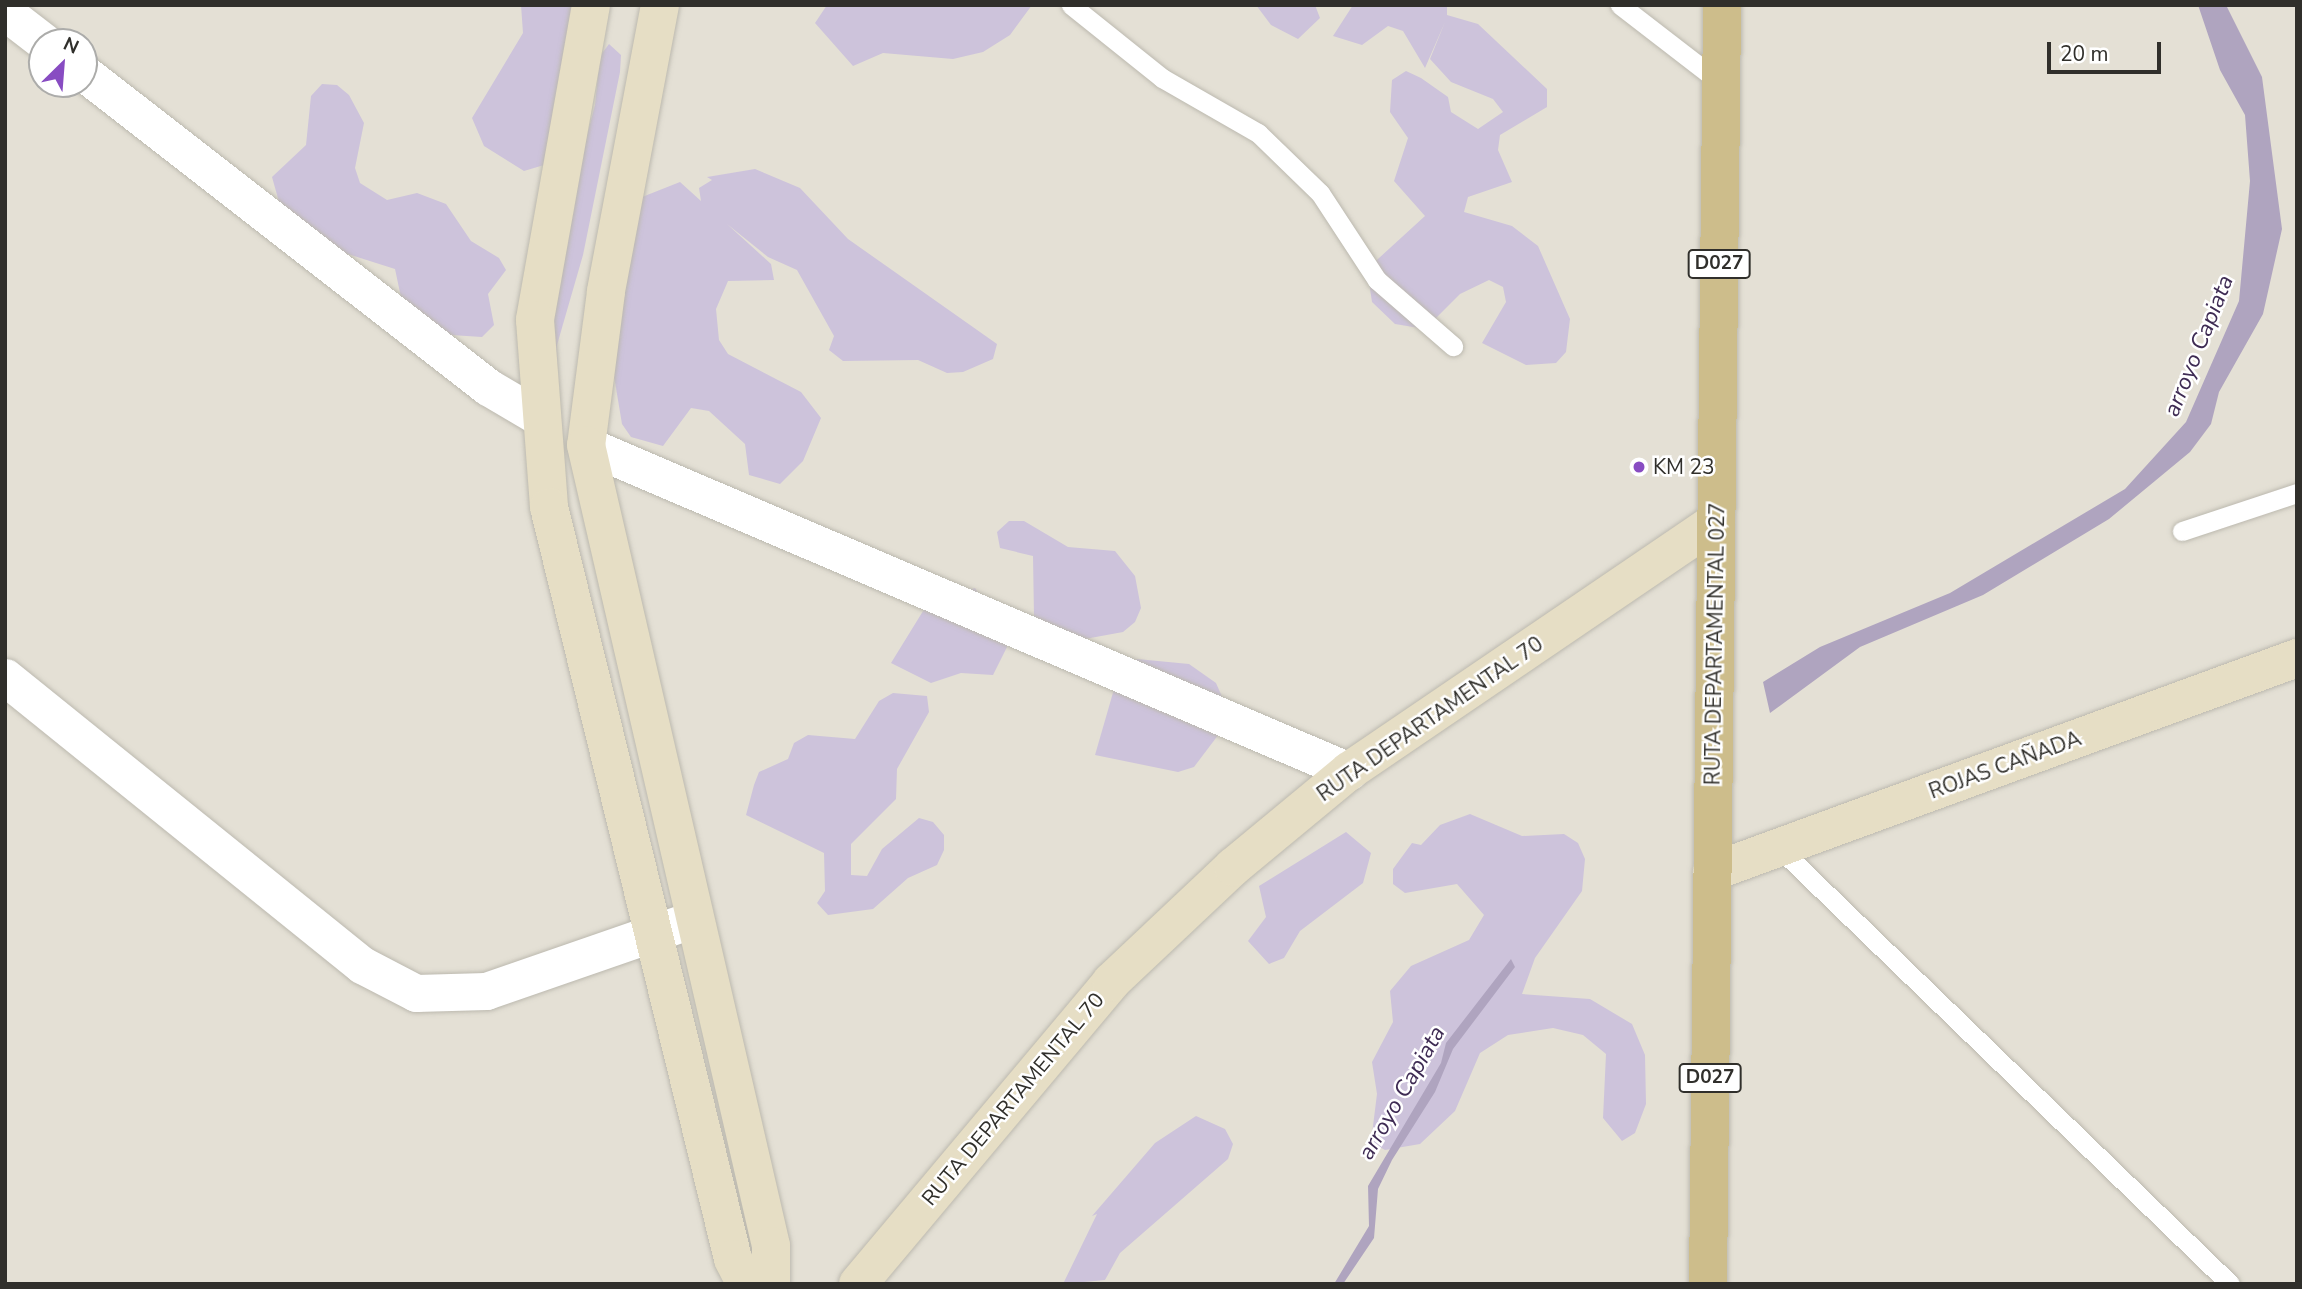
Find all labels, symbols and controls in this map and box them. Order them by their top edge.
north arrow [28,28,98,98]
scale bar [2050,28,2164,72]
text: N [59,31,83,61]
text: 20 m [2060,40,2109,68]
road number: D027 [1688,248,1750,280]
water label: arroyo Capiata [2158,271,2240,421]
place label: KM 23 [1653,454,1715,480]
marker: KM 23 [1631,459,1647,475]
street label: RUTA DEPARTAMENTAL 027 [1700,502,1730,786]
street label: RUTA DEPARTAMENTAL 70 [1312,631,1548,807]
street label: ROJAS CAÑADA [1925,726,2085,804]
street label: RUTA DEPARTAMENTAL 70 [917,987,1109,1211]
water label: arroyo Capiata [1353,1021,1451,1165]
road number: D027 [1678,1062,1742,1094]

